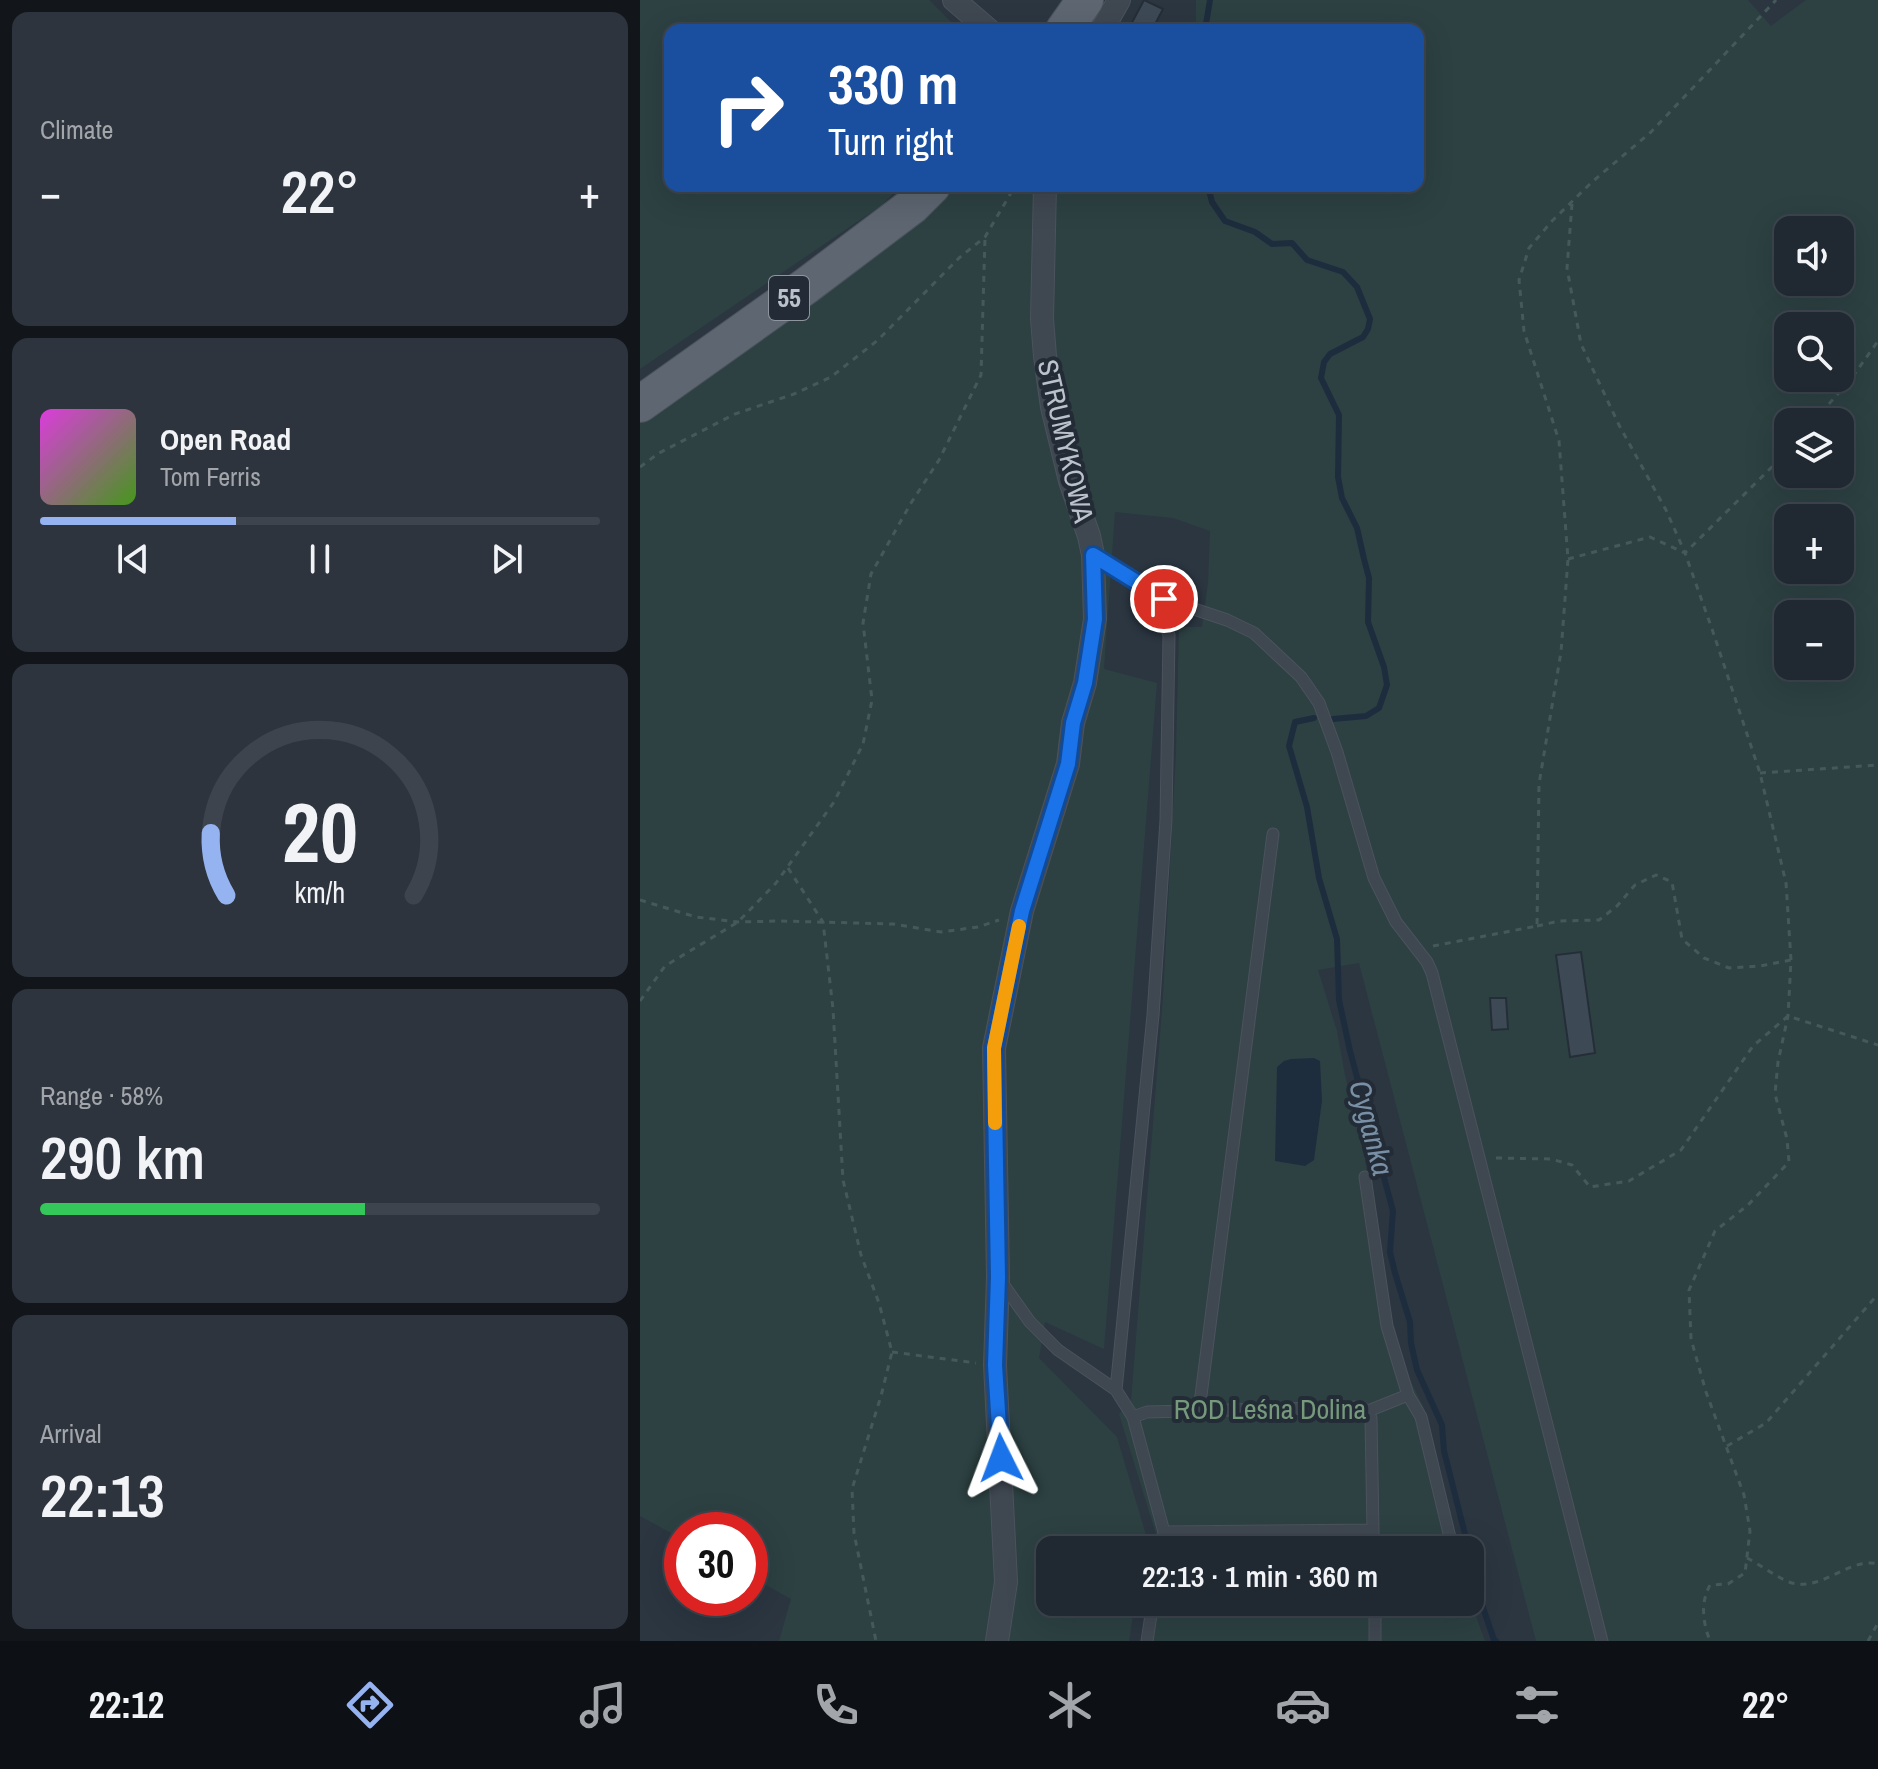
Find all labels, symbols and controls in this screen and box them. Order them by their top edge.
text: 330 m [828,46,958,121]
icon: right [696,56,800,160]
text: Climate [40,112,113,147]
text: Turn right [828,118,953,166]
text: 22° [281,151,359,232]
text: − [40,162,61,222]
text: + [579,162,600,222]
map controls [1774,216,1854,680]
button: sound [1774,216,1854,296]
road number: 55 [769,276,809,320]
button: search [1774,312,1854,392]
street label: STRUMYKOWA [1029,356,1103,527]
button: layers [1774,408,1854,488]
text: Open Road [160,419,291,459]
text: Tom Ferris [160,459,261,494]
button: + [1774,504,1854,584]
icon: previous [111,537,155,581]
icon: pause [298,537,342,581]
icon: next [485,537,529,581]
pin [1130,565,1198,633]
icon: arrive [1142,577,1186,621]
button: − [1774,600,1854,680]
text: 20 [282,776,358,888]
text: km/h [295,874,345,913]
water label: Cyganka [1340,1076,1404,1180]
text: Range · 58% [40,1078,163,1113]
text: 290 km [40,1117,205,1198]
park label: ROD Leśna Dolina [1174,1390,1367,1428]
text: Arrival [40,1416,102,1451]
position arrow [959,1416,1043,1500]
text: 22:13 [40,1455,165,1536]
speed limit sign: 30 [664,1512,768,1616]
text: 22:13 · 1 min · 360 m [1142,1556,1378,1596]
icon: directions [342,1677,398,1733]
icon: music [575,1677,631,1733]
icon: phone [808,1677,864,1733]
icon: climate [1042,1677,1098,1733]
icon: car [1275,1677,1331,1733]
icon: filters [1509,1677,1565,1733]
text: 22:12 [89,1681,164,1729]
text: 22° [1742,1681,1789,1729]

